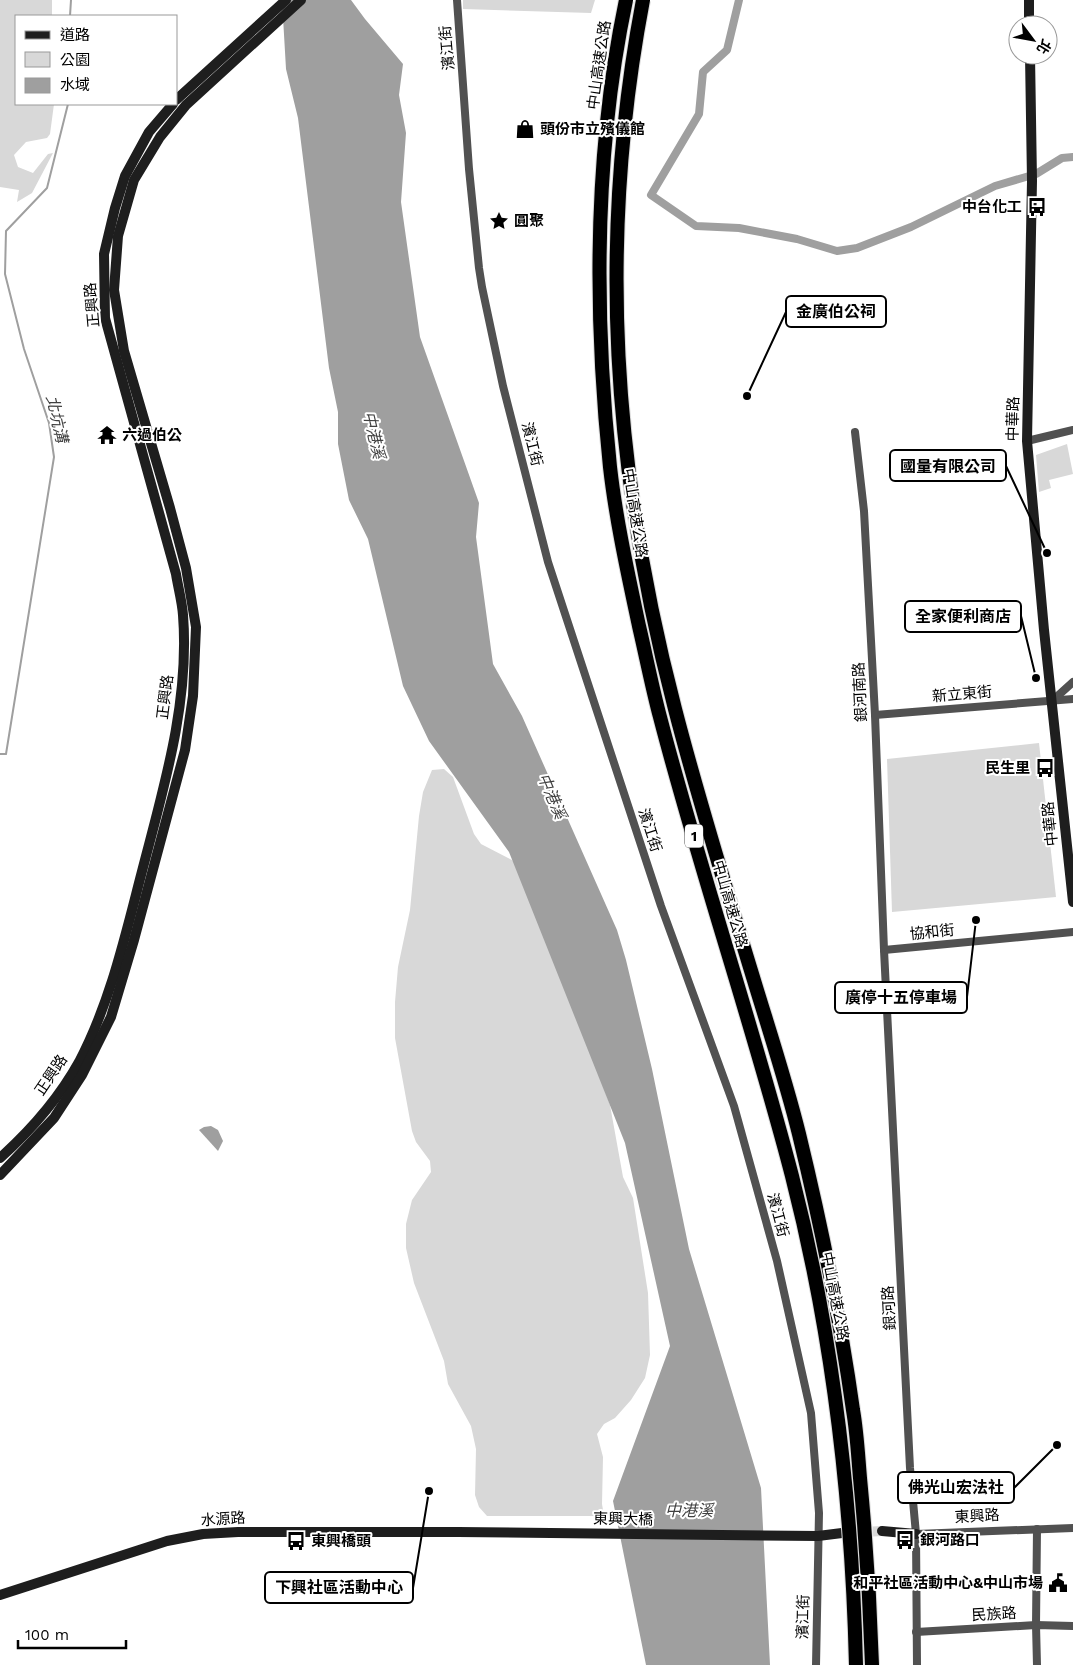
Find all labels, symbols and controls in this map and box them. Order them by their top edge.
legend [15,15,178,105]
north arrow [1008,15,1058,65]
street label: 中山高速公路 [584,19,614,111]
street label: 濱江街 [436,25,458,71]
text: 道路 [60,26,90,44]
text: 北 [1034,37,1055,57]
text: 公園 [60,51,90,69]
text: 水域 [60,76,90,94]
shop icon: 頭份市立殯儀館 [514,118,536,140]
place label: 頭份市立殯儀館 [540,120,645,138]
bus stop icon: 中台化工 [1026,196,1048,218]
place label: 中台化工 [962,198,1022,216]
place icon: 圓聚 [488,210,510,232]
place label: 圓聚 [514,212,544,230]
street label: 正興路 [81,282,103,328]
callout: 金廣伯公祠 [786,296,886,327]
text: 金廣伯公祠 [796,302,876,321]
water label: 北坑溝 [42,393,72,446]
street label: 中華路 [1004,396,1022,442]
water label: 中港溪 [359,409,389,462]
street label: 濱江街 [518,420,546,468]
temple icon: 六過伯公 [96,424,118,446]
place label: 六過伯公 [122,426,182,444]
callout: 國量有限公司 [890,450,1006,481]
text: 國量有限公司 [900,457,996,476]
street label: 中山高速公路 [619,467,651,559]
callout: 全家便利商店 [905,601,1021,632]
text: 全家便利商店 [915,607,1011,626]
street label: 銀河南路 [849,662,871,722]
street label: 正興路 [153,674,177,720]
street label: 新立東街 [931,682,993,706]
bus stop icon: 民生里 [1034,757,1056,779]
place label: 民生里 [985,759,1030,777]
water label: 中港溪 [534,770,571,824]
street label: 中華路 [1039,801,1061,847]
street label: 濱江街 [634,806,666,854]
road number: 1 [685,824,703,848]
street label: 中山高速公路 [709,858,751,950]
street label: 協和街 [909,921,955,943]
callout: 廣停十五停車場 [835,982,967,1013]
text: 廣停十五停車場 [845,988,957,1007]
street label: 正興路 [31,1051,71,1099]
street label: 濱江街 [763,1191,793,1239]
street label: 中山高速公路 [818,1250,852,1342]
street label: 銀河路 [879,1285,899,1331]
callout: 佛光山宏法社 [898,1472,1014,1503]
text: 佛光山宏法社 [908,1478,1004,1497]
water label: 中港溪 [665,1501,715,1520]
street label: 東興路 [954,1506,1000,1526]
street label: 水源路 [200,1508,246,1530]
street label: 東興大橋 [593,1509,653,1529]
bus stop icon: 銀河路口 [894,1529,916,1551]
bus stop icon: 東興橋頭 [285,1530,307,1552]
place label: 銀河路口 [920,1531,980,1549]
place label: 東興橋頭 [311,1532,371,1550]
callout: 下興社區活動中心 [265,1572,413,1603]
public building icon: 和平社區活動中心&中山市場 [1047,1572,1069,1594]
place label: 和平社區活動中心&中山市場 [853,1574,1043,1592]
text: 下興社區活動中心 [275,1578,403,1597]
street label: 濱江街 [794,1594,812,1640]
street label: 民族路 [971,1604,1017,1624]
scale bar [18,1618,125,1650]
text: 100 m [25,1626,69,1644]

